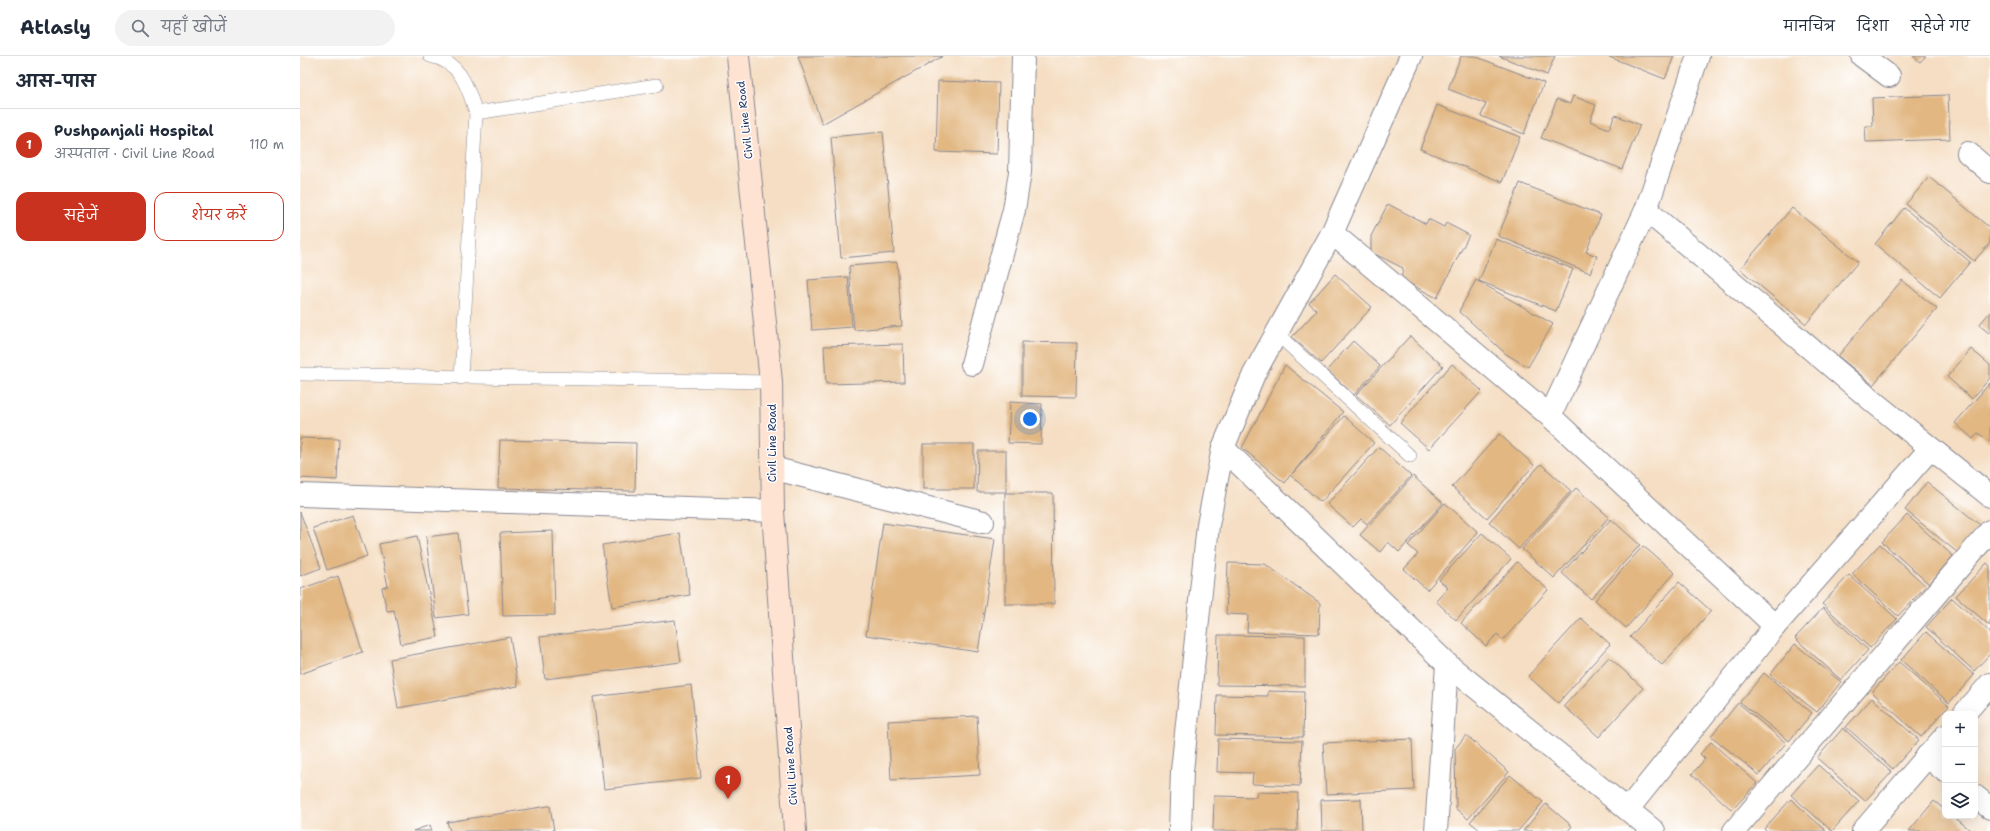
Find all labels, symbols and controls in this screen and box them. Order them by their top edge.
search box [115,10,395,46]
text: Atlasly [20,15,91,40]
icon: search [129,17,151,39]
text: यहाँ खोजें [161,17,227,37]
text: मानचित्र [1784,17,1835,35]
text: दिशा [1857,17,1889,35]
text: सहेजे गए [1911,17,1970,35]
text: आस-पास [16,70,96,92]
street label: Civil Line Road [733,80,757,160]
text: Pushpanjali Hospital [54,121,214,141]
text: 1 [26,136,32,153]
text: 110 m [249,136,284,153]
text: अस्पताल · Civil Line Road [54,145,215,162]
button: सहेजें [16,192,146,241]
button: शेयर करें [154,192,284,241]
street label: Civil Line Road [765,404,780,482]
your location [1020,409,1040,429]
map controls [1942,711,1978,819]
button: + [1942,711,1978,747]
street label: Civil Line Road [781,726,801,806]
button: − [1942,747,1978,783]
pin: 1 [715,766,741,799]
button: layers [1942,783,1978,819]

